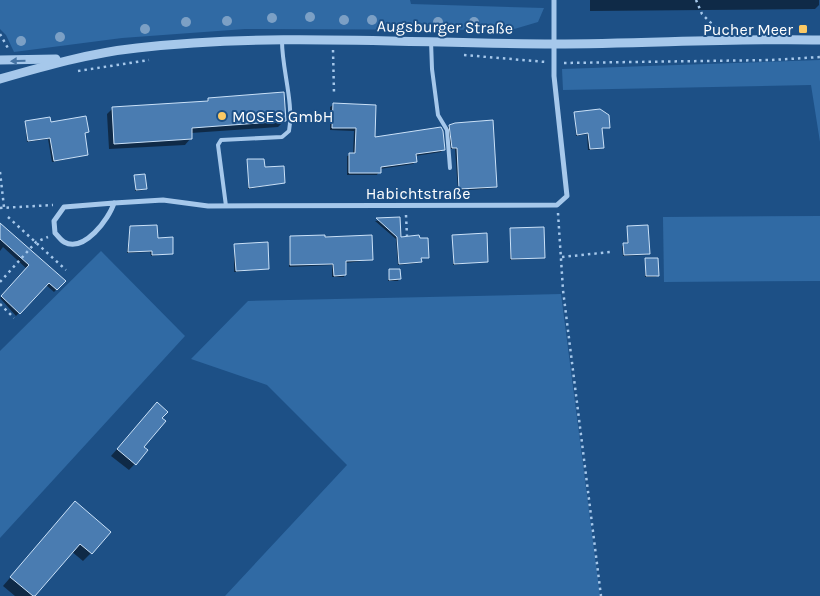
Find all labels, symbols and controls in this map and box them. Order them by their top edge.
street label: Augsburger Straße [377,16,513,38]
place label: Pucher Meer [703,20,793,39]
marker: Pucher Meer [797,23,809,35]
one-way arrow [10,57,26,65]
place label: MOSES GmbH [232,107,333,126]
marker: MOSES GmbH [216,110,228,122]
street label: Habichtstraße [366,184,470,203]

